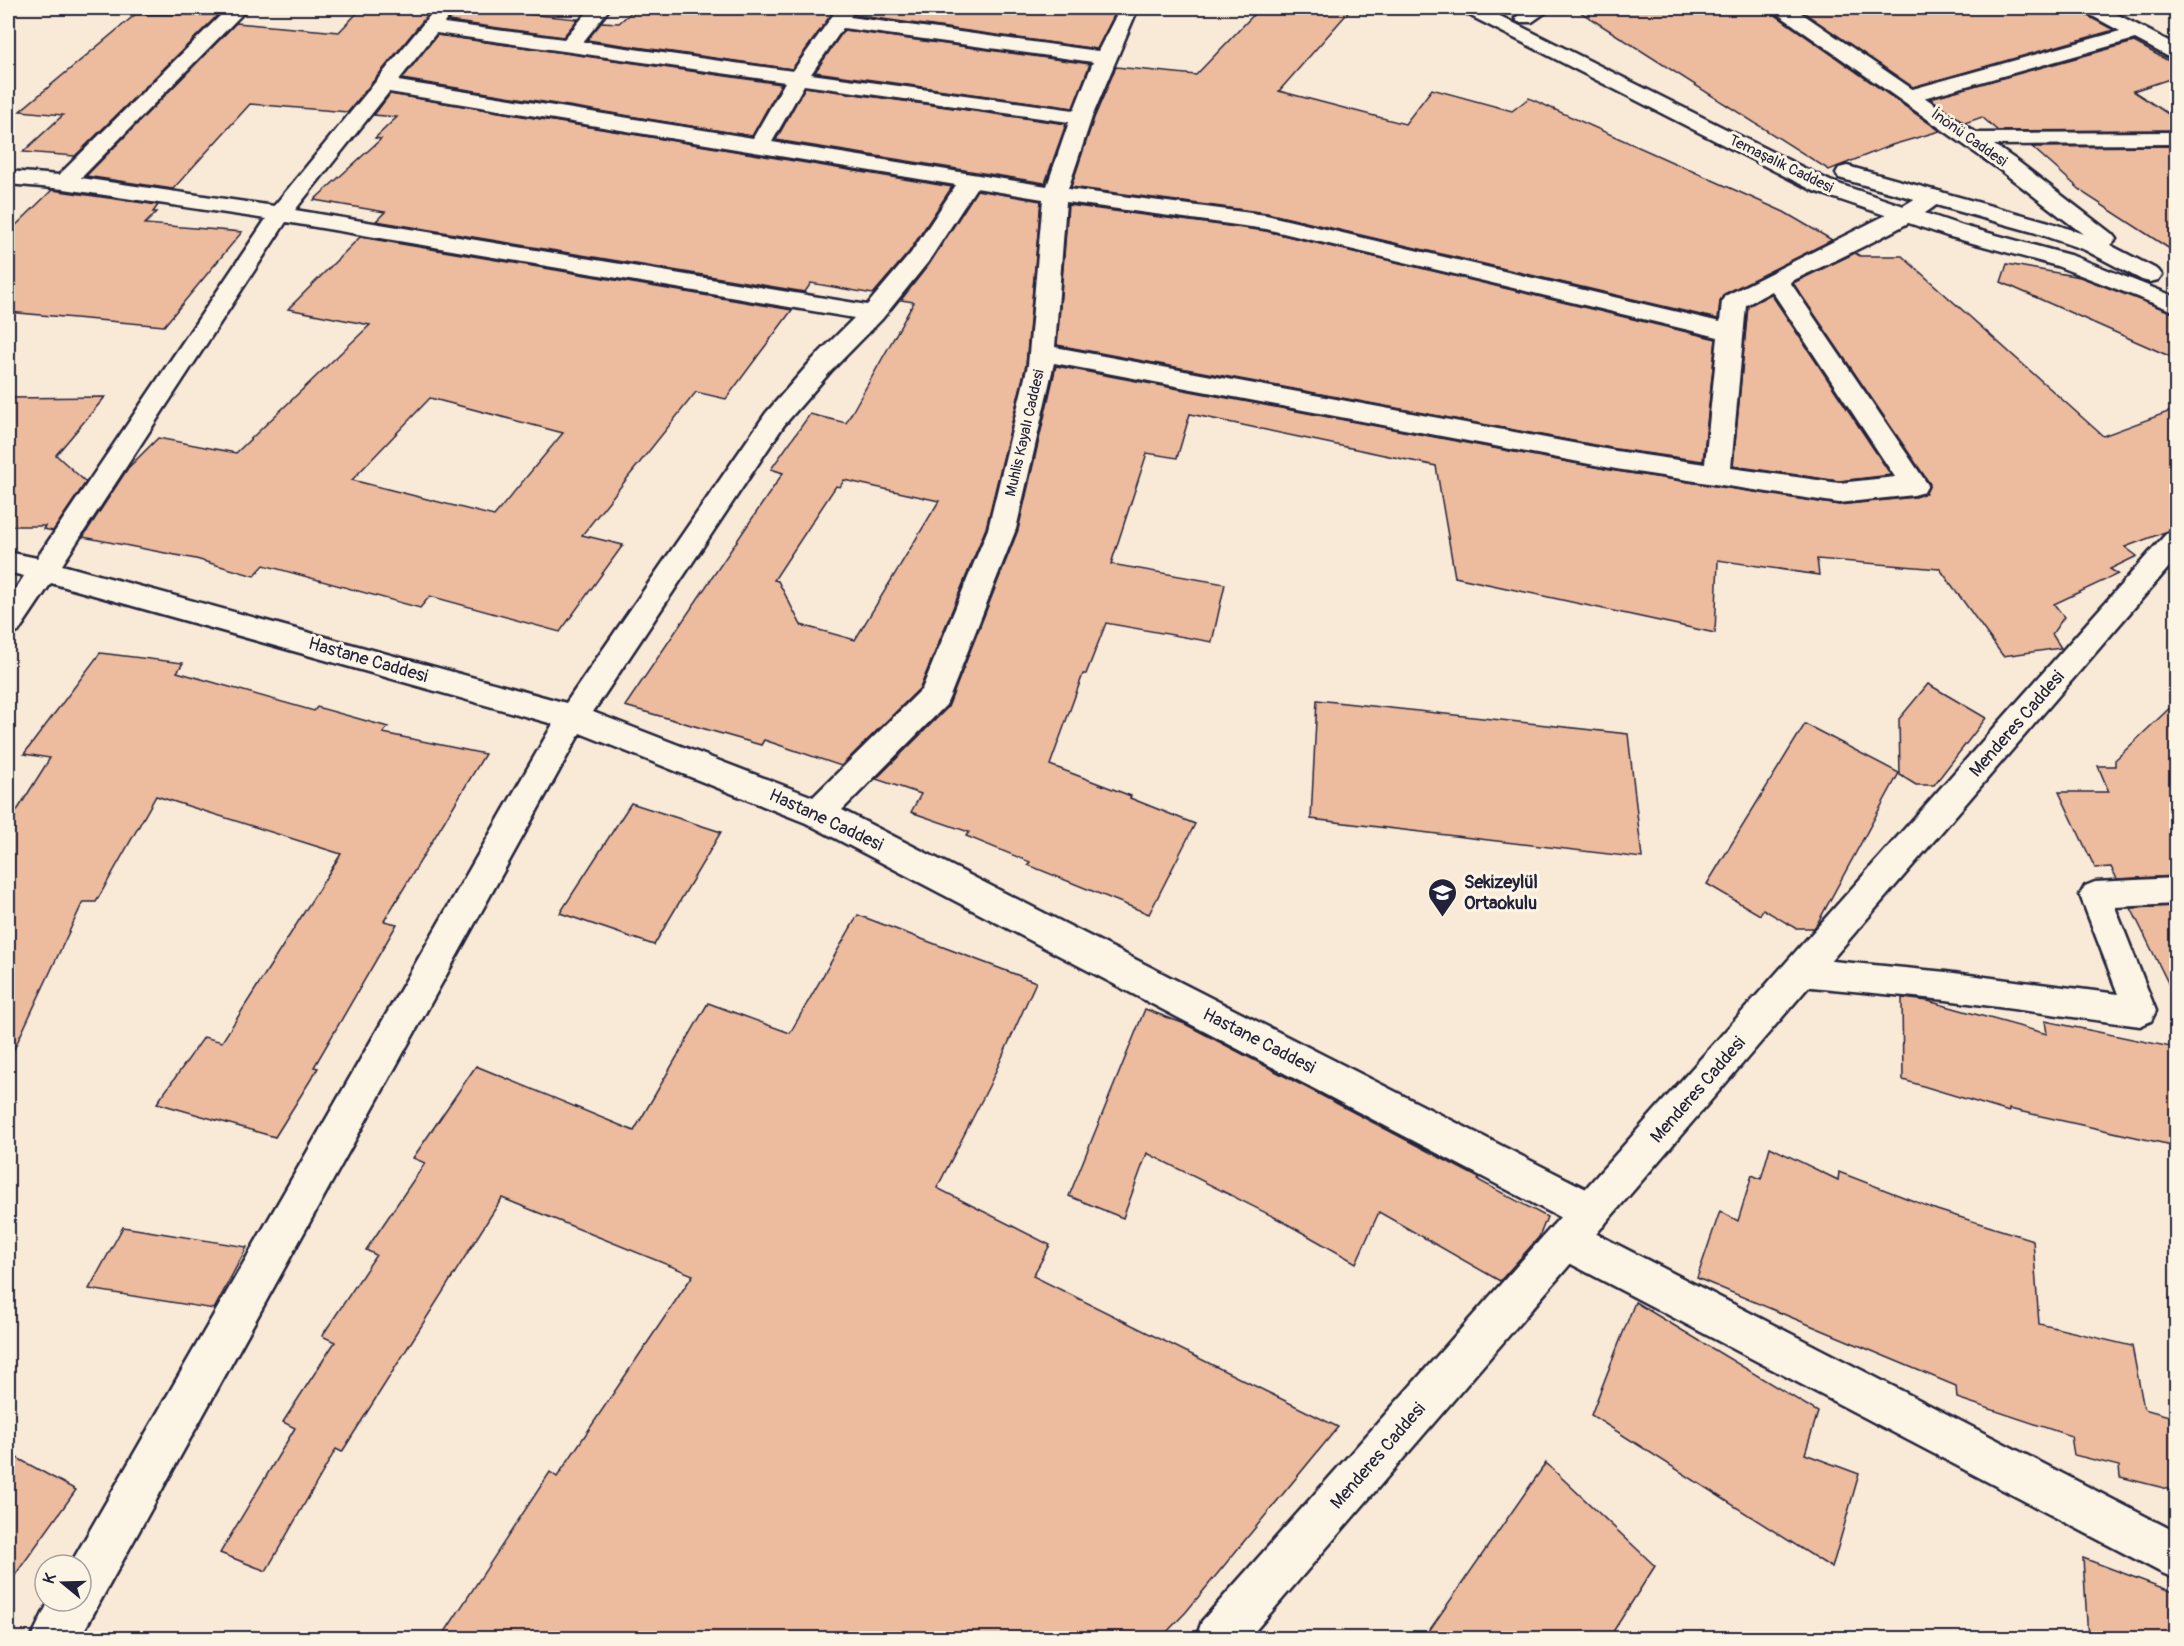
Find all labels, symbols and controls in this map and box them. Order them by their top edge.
street label: İnönü Caddesi [1927,105,2011,171]
street label: Temaşalık Caddesi [1726,131,1837,198]
street label: Muhlis Kayalı Caddesi [1001,367,1049,498]
street label: Hastane Caddesi [306,632,430,688]
street label: Menderes Caddesi [1964,666,2070,782]
street label: Hastane Caddesi [765,784,887,856]
place label: Sekizeylül Ortaokulu [1464,871,1538,915]
school or university icon: Sekizeylül Ortaokulu [1427,876,1459,918]
street label: Hastane Caddesi [1199,1003,1319,1079]
street label: Menderes Caddesi [1645,1032,1751,1148]
street label: Menderes Caddesi [1325,1398,1431,1514]
north arrow [33,1553,93,1613]
text: K [39,1570,61,1586]

